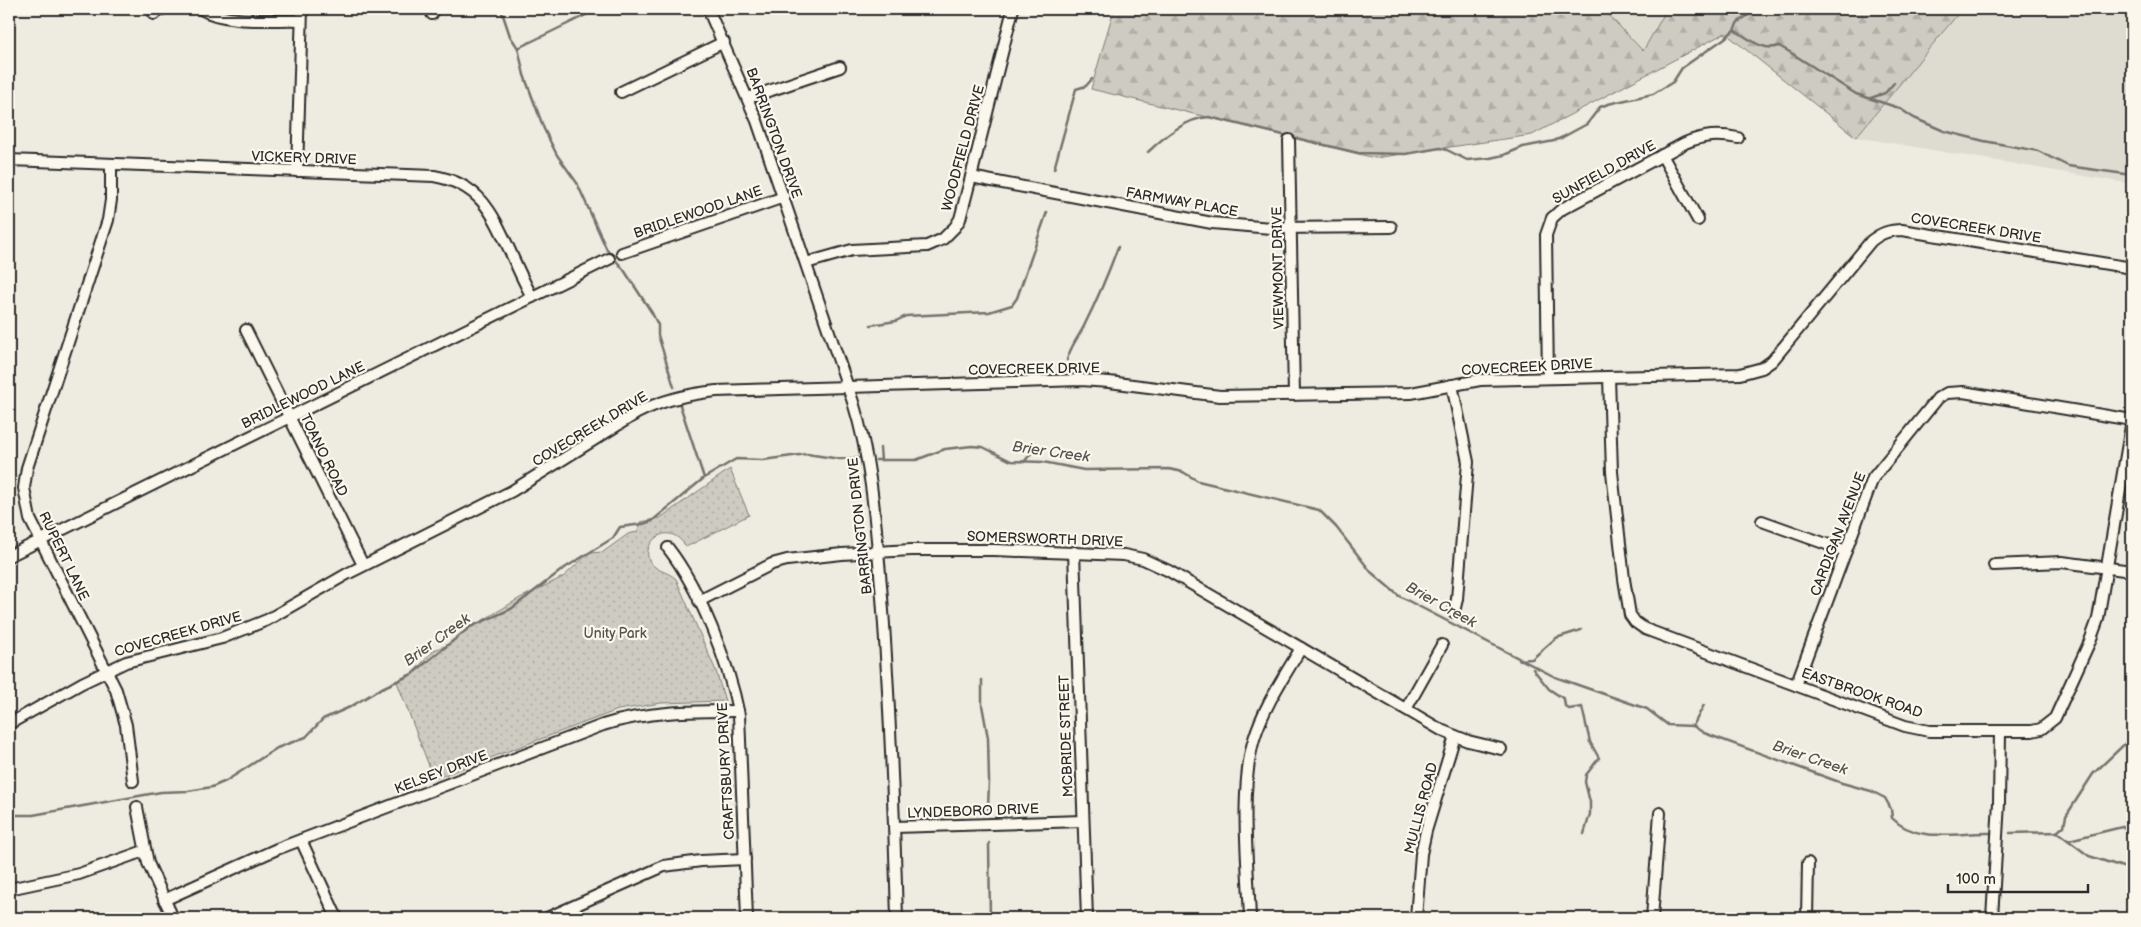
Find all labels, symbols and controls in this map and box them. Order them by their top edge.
street label: BARRINGTON DRIVE [742,65,806,201]
street label: WOODFIELD DRIVE [938,83,988,213]
street label: SUNFIELD DRIVE [1549,137,1659,207]
street label: VICKERY DRIVE [251,148,357,168]
street label: BRIDLEWOOD LANE [631,182,765,242]
street label: FARMWAY PLACE [1125,184,1239,220]
street label: VIEWMONT DRIVE [1268,206,1288,330]
street label: COVECREEK DRIVE [1910,209,2042,247]
street label: COVECREEK DRIVE [1461,355,1593,379]
street label: BRIDLEWOOD LANE [239,358,367,432]
street label: COVECREEK DRIVE [968,359,1100,379]
street label: COVECREEK DRIVE [529,388,651,470]
street label: TOANO ROAD [297,411,351,499]
water label: Brier Creek [1011,437,1092,467]
street label: BARRINGTON DRIVE [844,457,876,595]
street label: CARDIGAN AVENUE [1807,470,1869,598]
street label: RUPERT LANE [35,509,93,603]
street label: SOMERSWORTH DRIVE [967,528,1123,550]
water label: Brier Creek [1402,578,1480,632]
street label: COVECREEK DRIVE [112,608,244,660]
water label: Brier Creek [400,609,475,671]
park label: Unity Park [584,625,647,642]
street label: EASTBROOK ROAD [1799,664,1925,722]
street label: MCBRIDE STREET [1055,674,1077,797]
street label: CRAFTSBURY DRIVE [714,702,738,840]
water label: Brier Creek [1770,736,1851,780]
street label: KELSEY DRIVE [392,746,490,798]
street label: MULLIS ROAD [1401,760,1441,856]
street label: LYNDEBORO DRIVE [907,800,1039,822]
scale bar [1948,862,2088,894]
text: 100 m [1956,870,1996,889]

